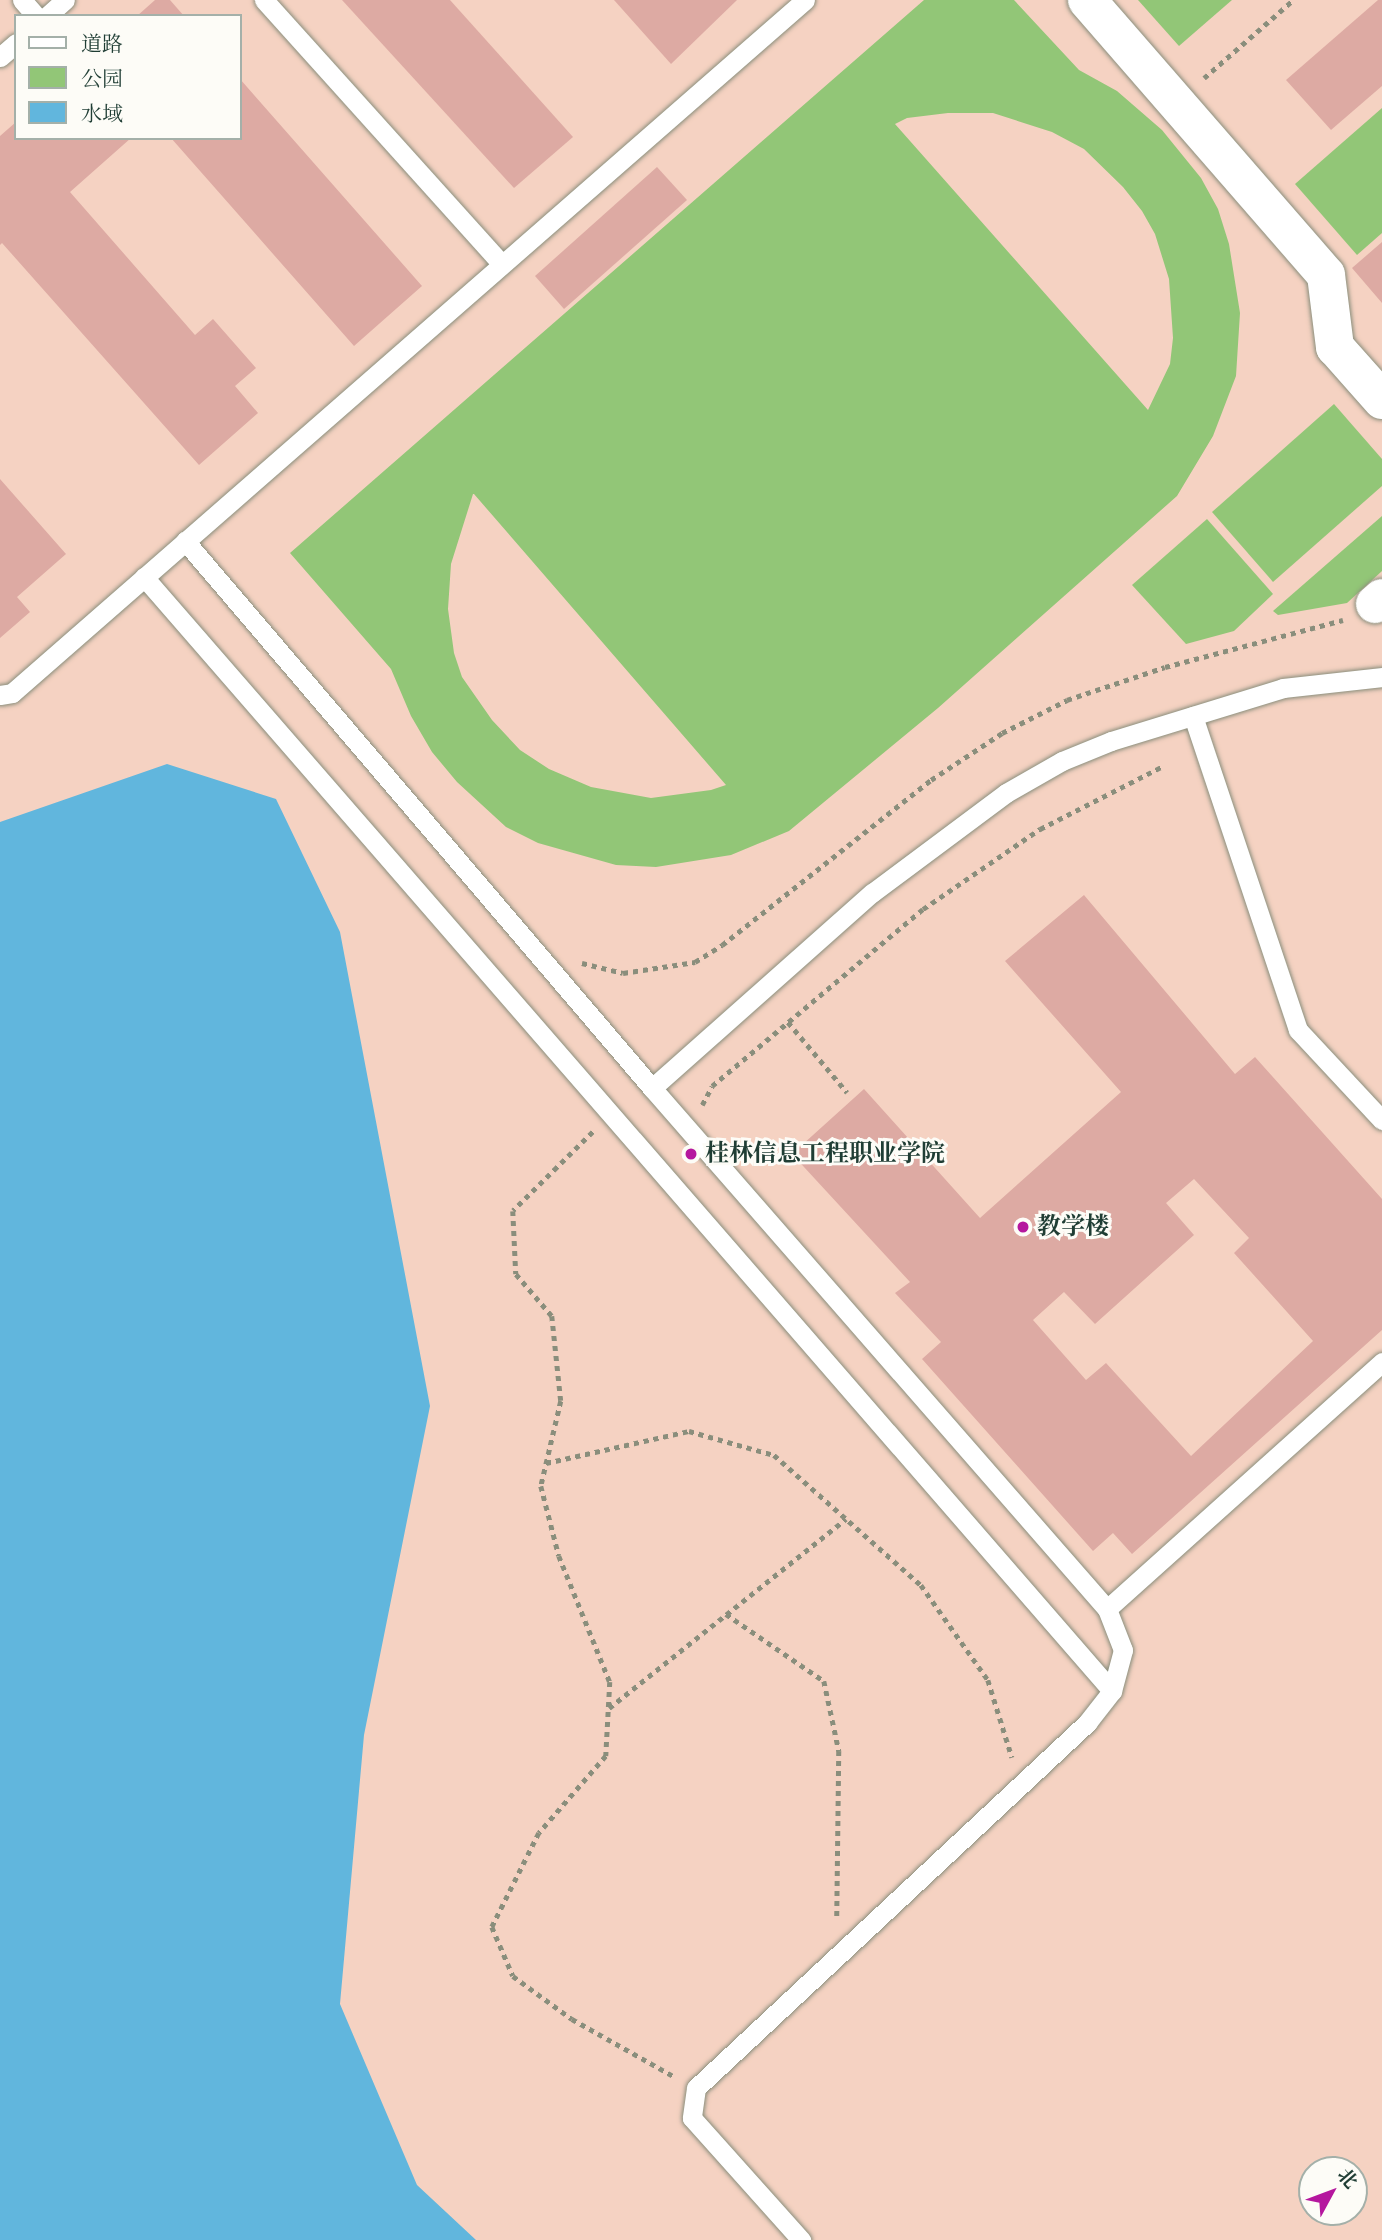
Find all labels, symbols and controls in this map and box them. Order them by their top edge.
legend [14,14,242,140]
text: 道路 [81,31,123,58]
text: 公园 [81,66,123,93]
text: 水域 [81,101,123,128]
place label: 桂林信息工程职业学院 [705,1140,945,1168]
marker: 桂林信息工程职业学院 [683,1146,699,1162]
place label: 教学楼 [1037,1213,1109,1241]
marker: 教学楼 [1015,1219,1031,1235]
north arrow [1298,2156,1368,2226]
text: 北 [1332,2163,1363,2194]

